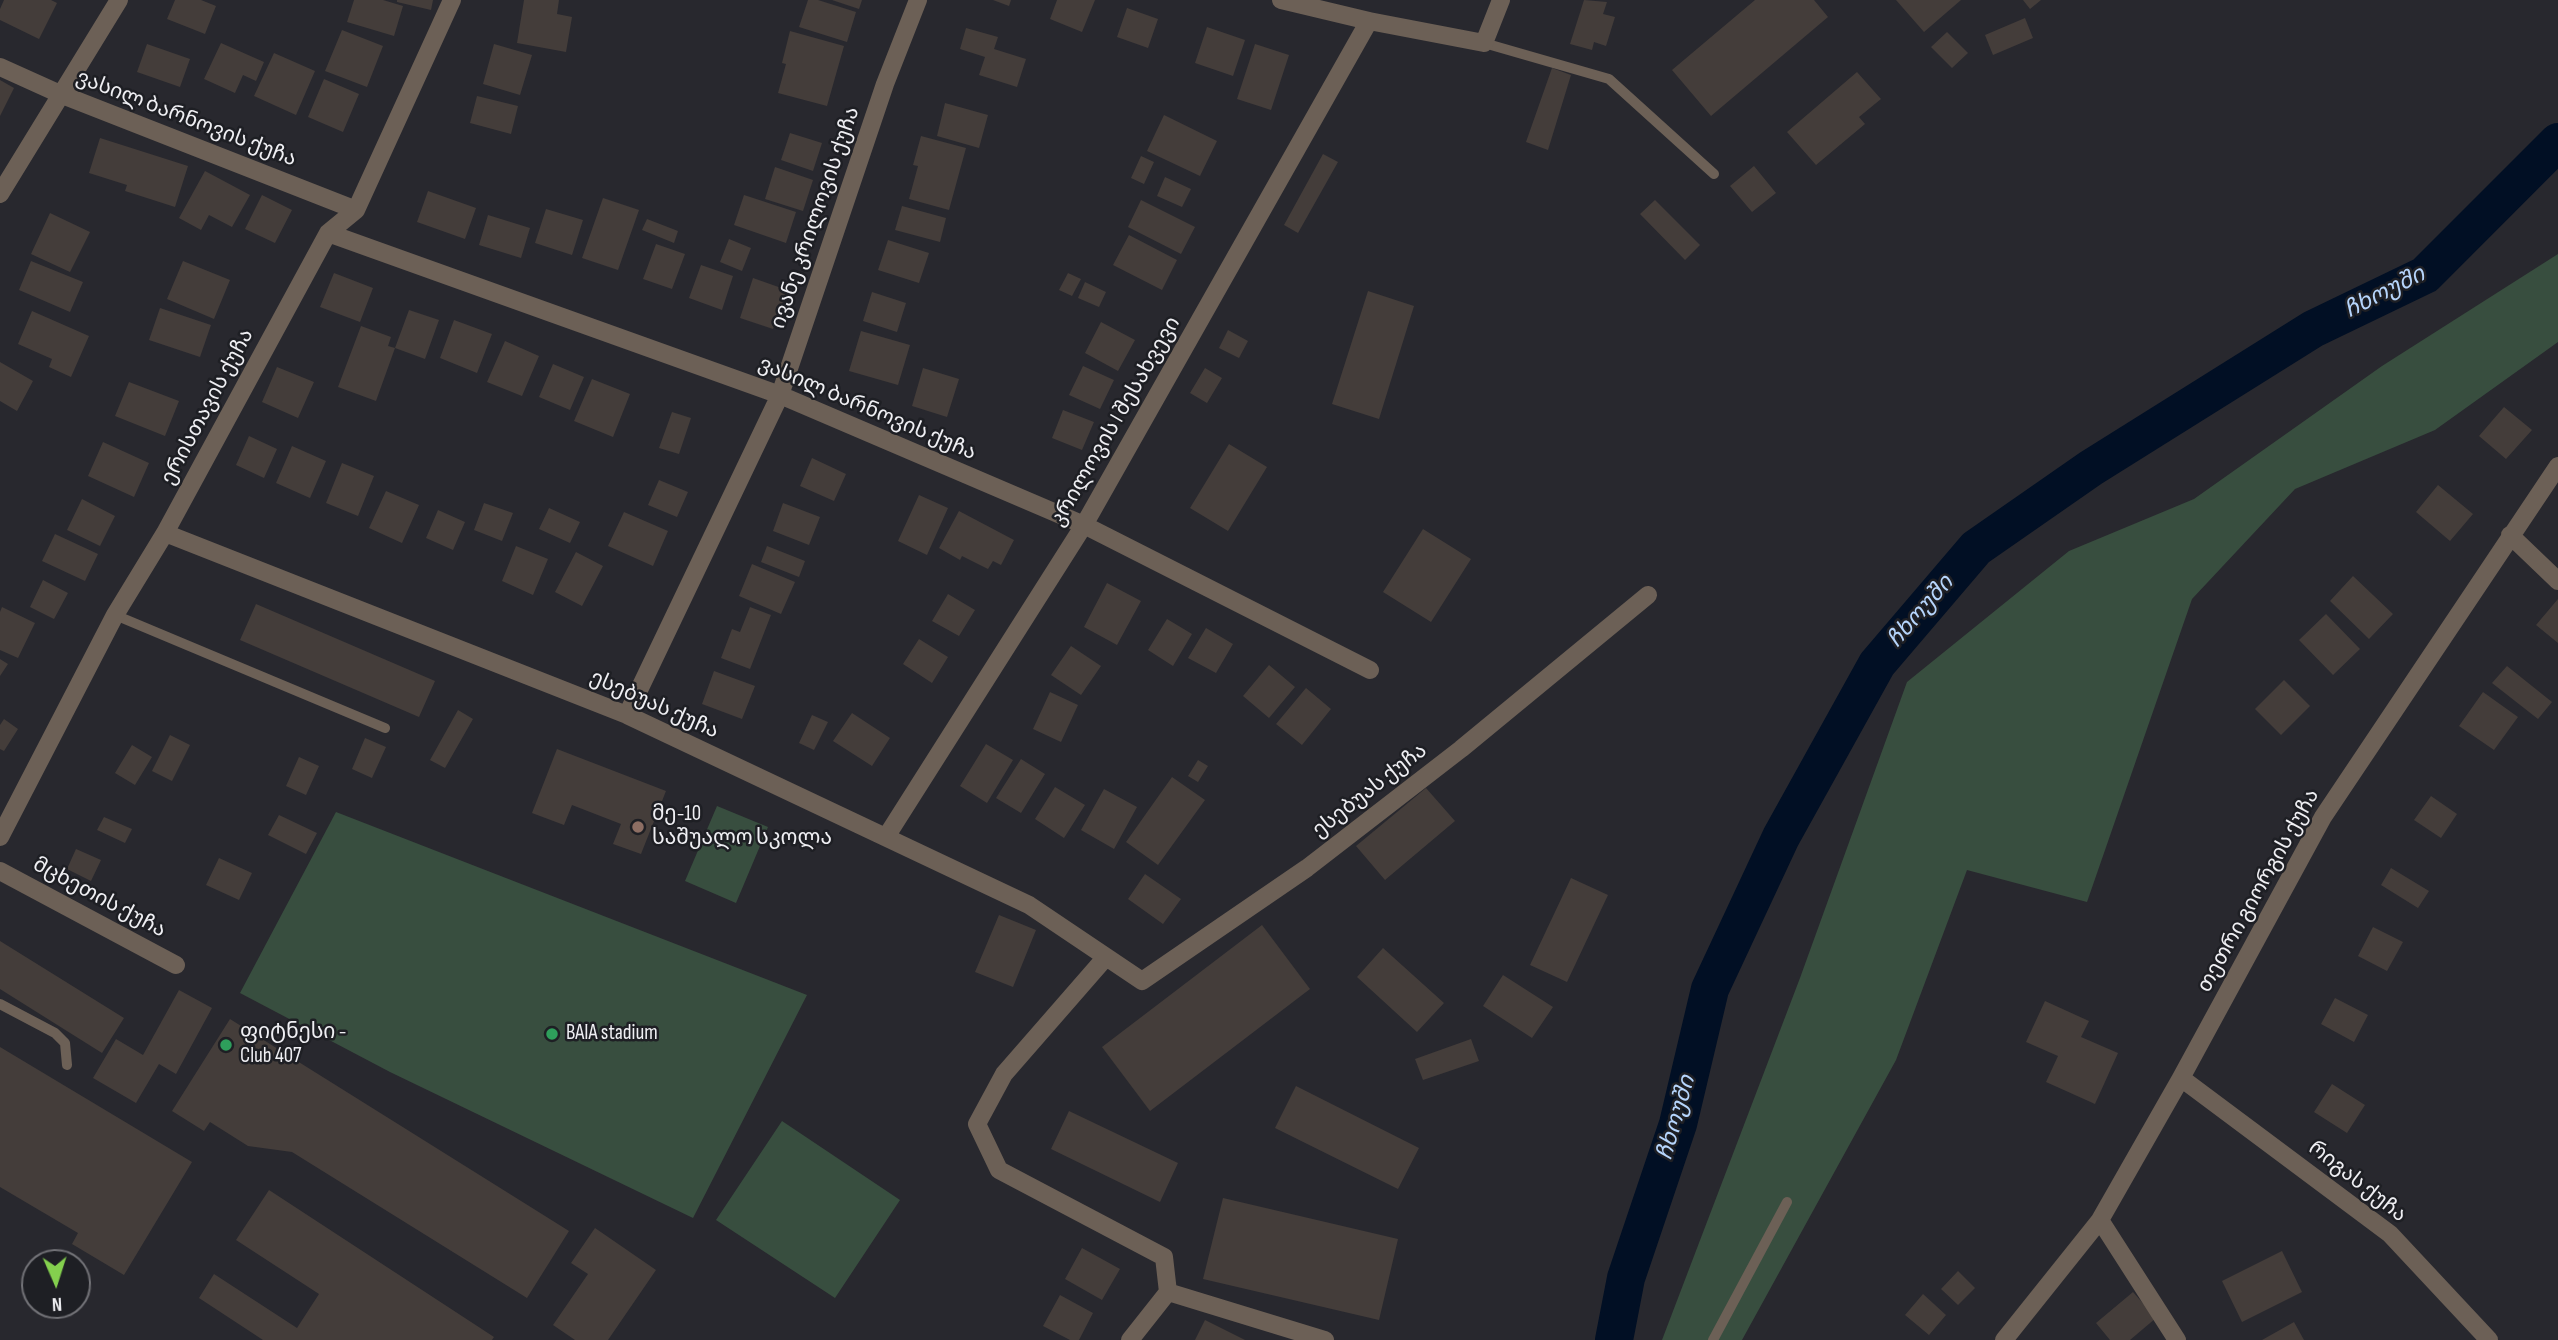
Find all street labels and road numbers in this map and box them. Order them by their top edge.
street label: ვასილ ბარნოვის ქუჩა [72,65,300,173]
street label: ივანე კრილოვის ქუჩა [766,104,866,332]
street label: კრილოვის I შესახვევი [1046,313,1186,531]
street label: ერისთავის ქუჩა [156,325,260,489]
street label: ვასილ ბარნოვის ქუჩა [754,352,980,466]
street label: ესებუას ქუჩა [586,665,722,745]
street label: ესებუას ქუჩა [1308,738,1432,844]
street label: თეთრი გიორგის ქუჩა [2193,785,2325,997]
street label: მცხეთის ქუჩა [28,852,170,944]
street label: რიგას ქუჩა [2303,1136,2411,1228]

